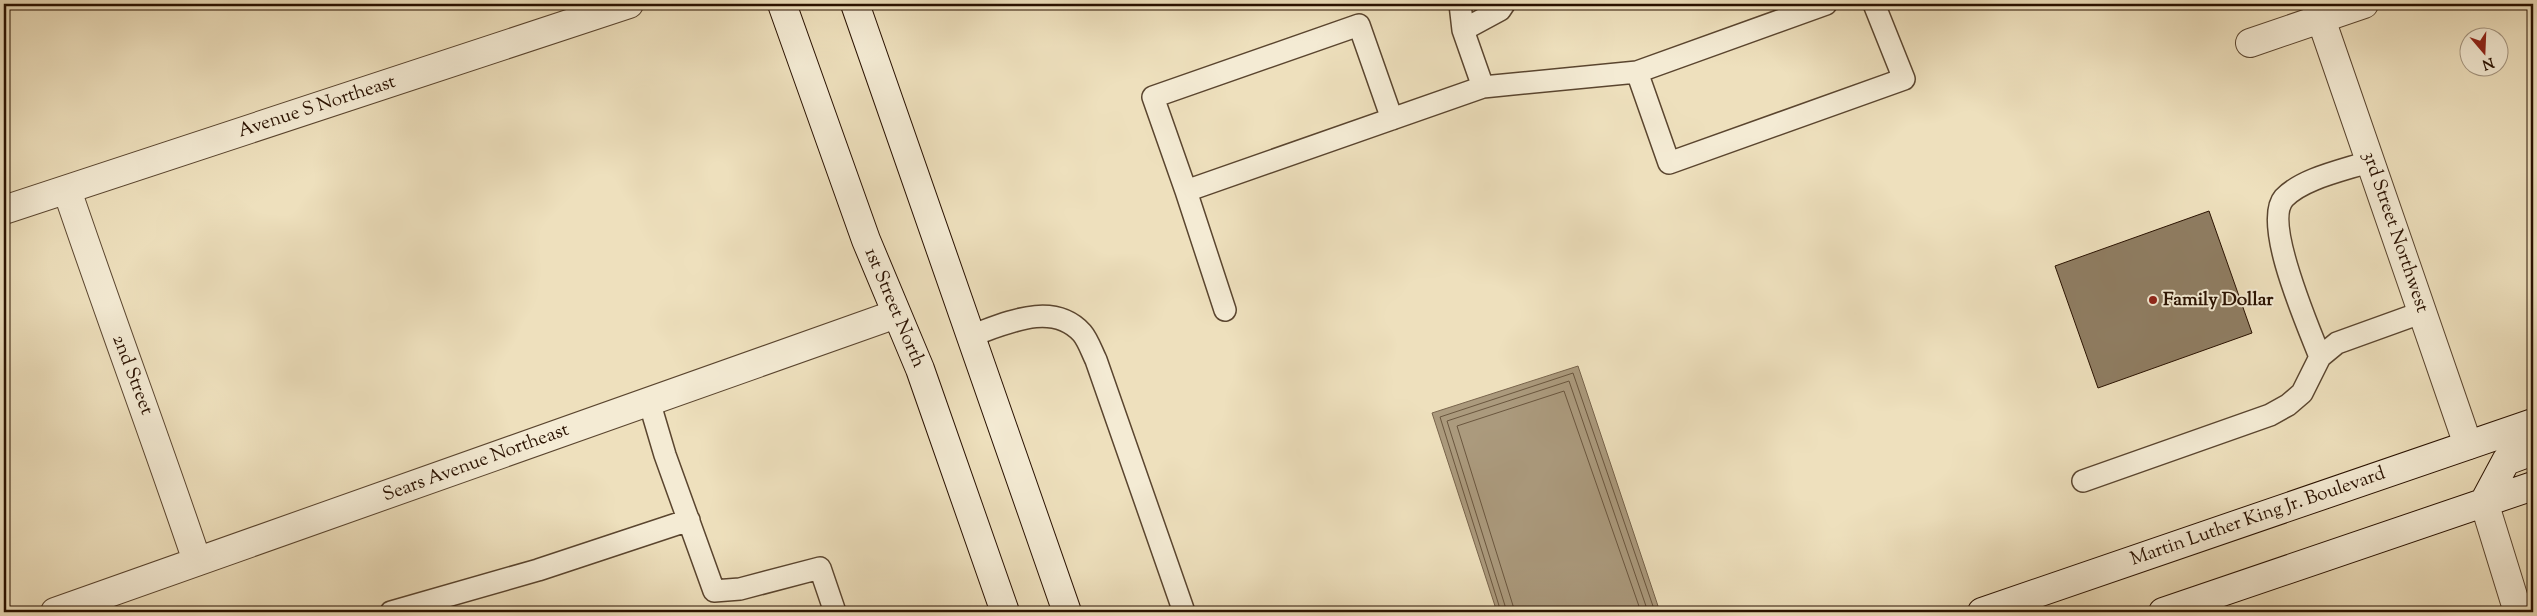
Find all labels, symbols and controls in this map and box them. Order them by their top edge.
north arrow [2460,28,2510,78]
text: N [2479,51,2496,74]
street label: Avenue S Northeast [235,69,400,145]
street label: 3rd Street Northwest [2355,148,2435,317]
street label: 1st Street North [857,244,931,372]
place label: Family Dollar [2163,287,2274,314]
marker: Family Dollar [2147,294,2159,306]
street label: 2nd Street [104,331,160,419]
street label: Sears Avenue Northeast [379,417,573,509]
street label: Martin Luther King Jr. Boulevard [2127,460,2389,573]

